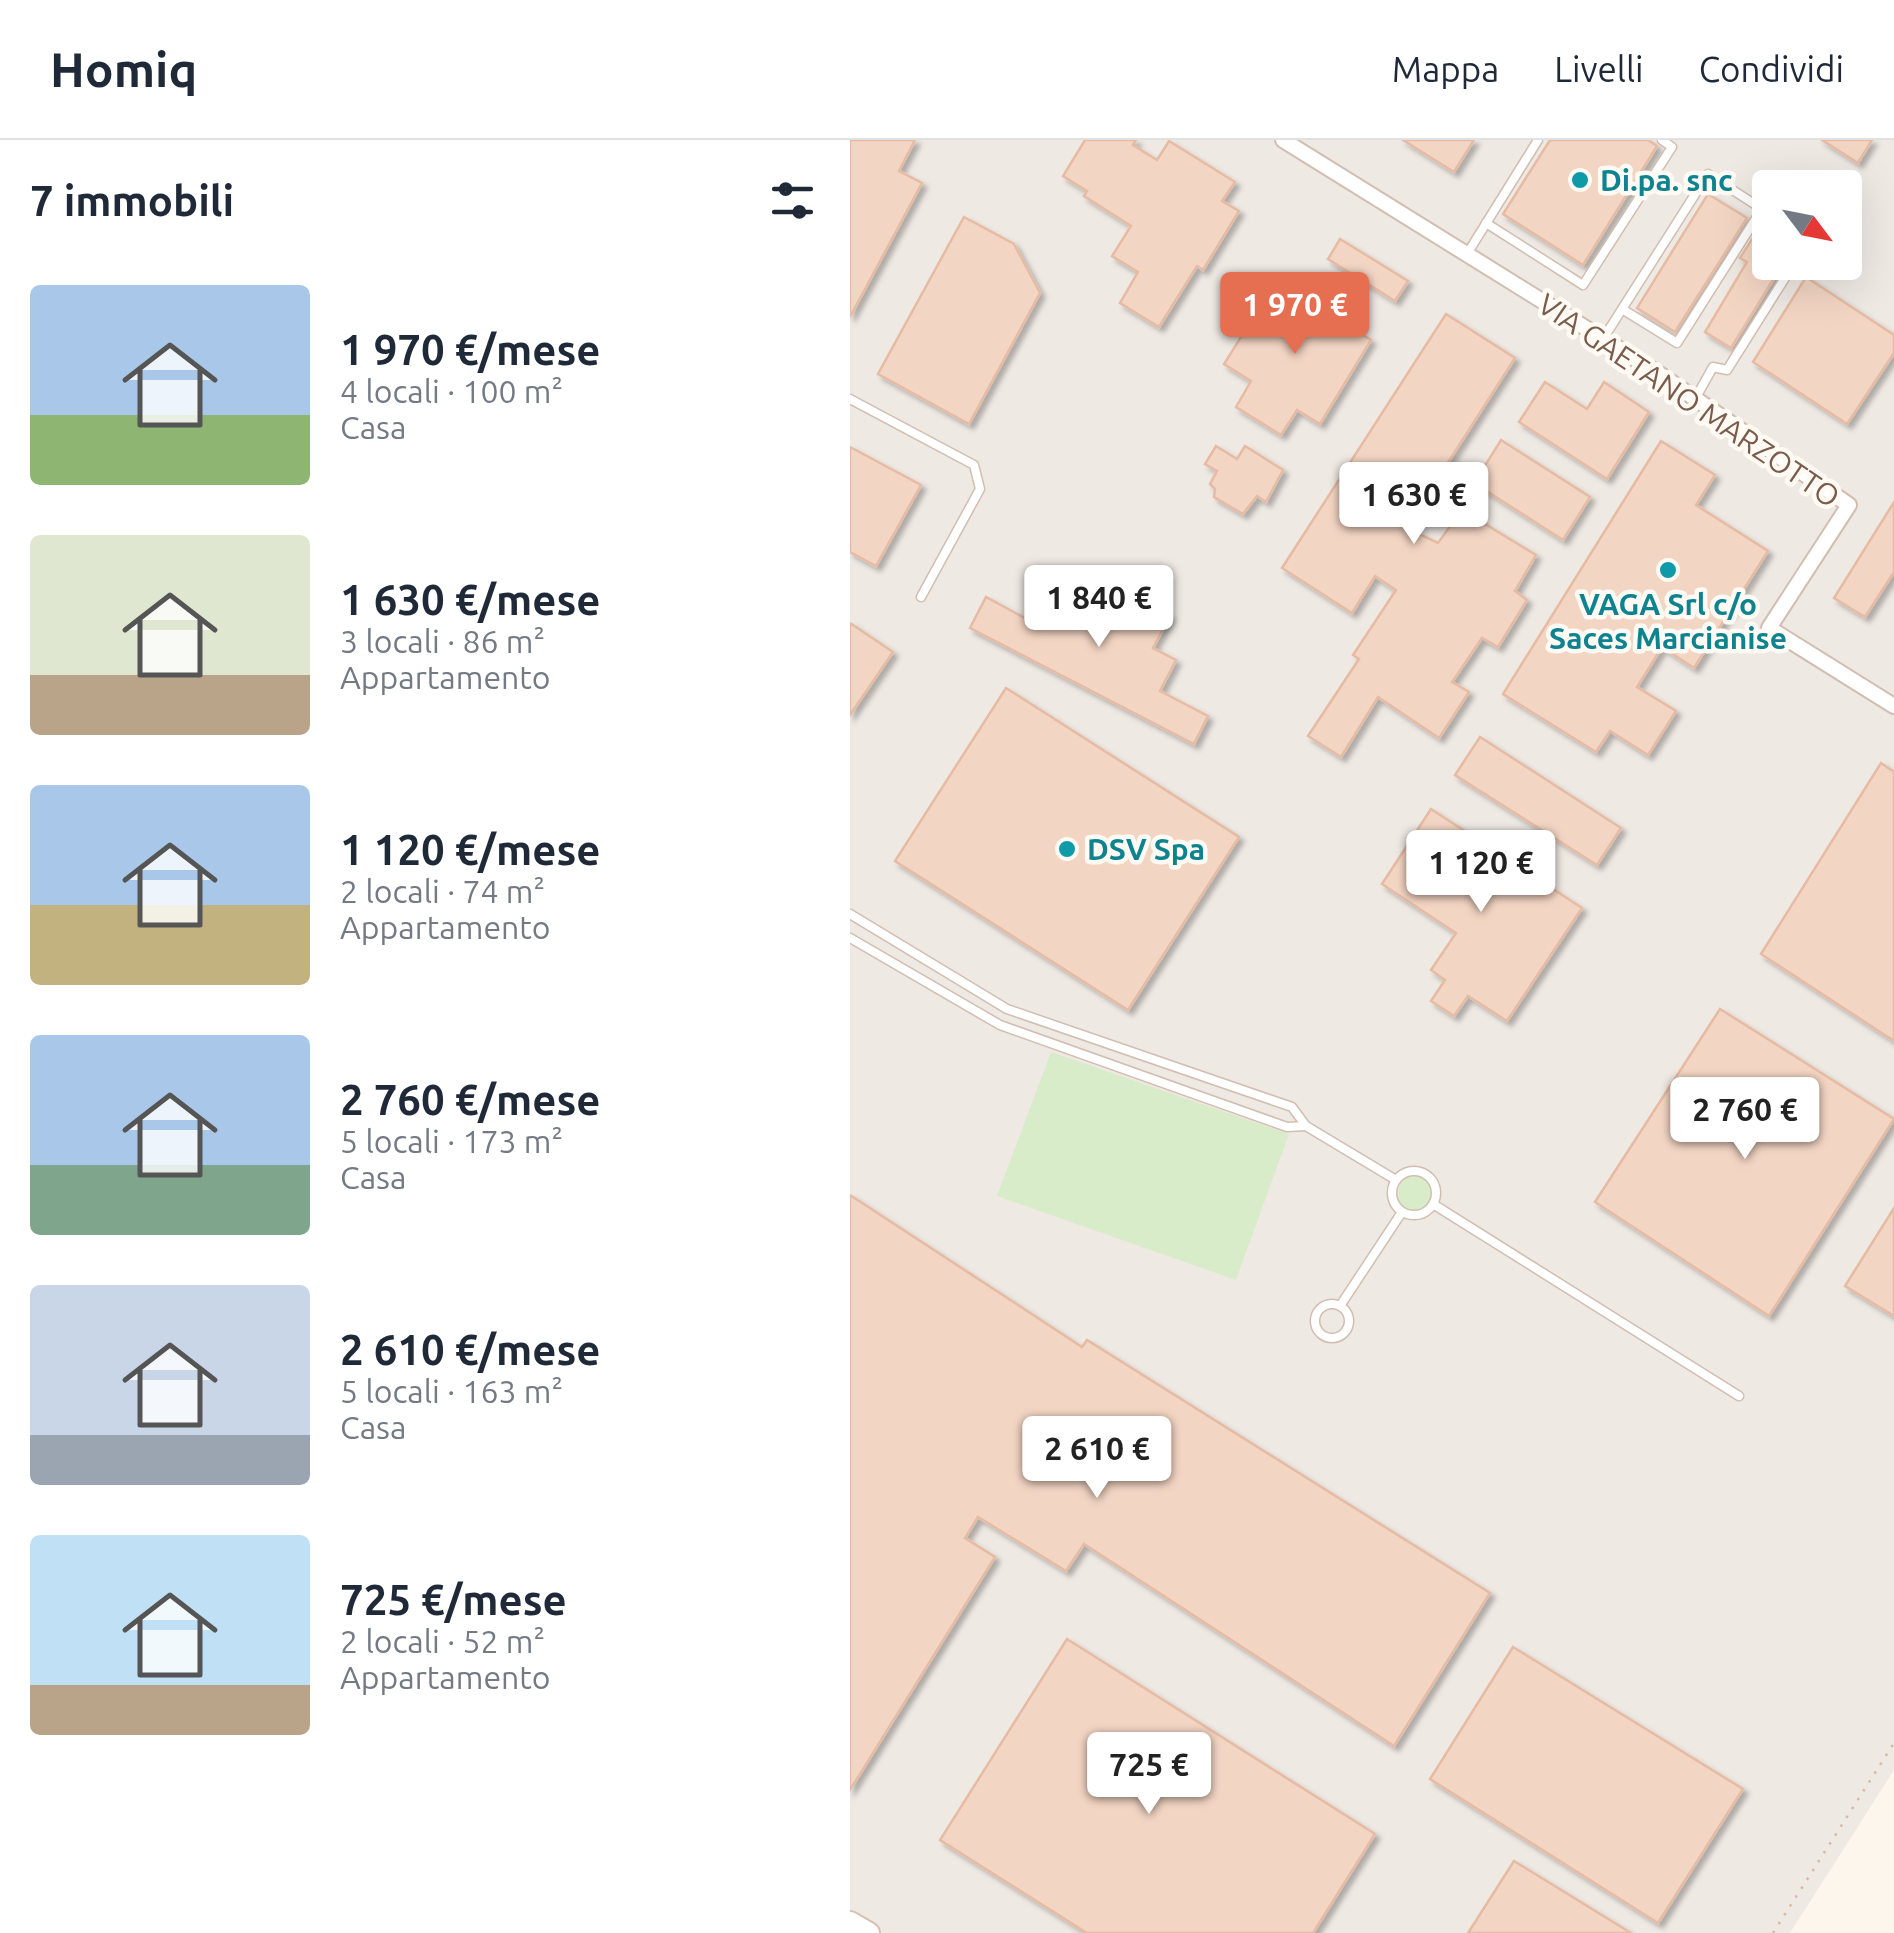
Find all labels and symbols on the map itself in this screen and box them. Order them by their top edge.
place label: Di.pa. snc [1600,163,1733,197]
marker: Di.pa. snc [1569,169,1591,191]
north arrow [1752,170,1862,280]
pin: 1 970 € [1203,272,1387,357]
street label: VIA GAETANO MARZOTTO [1532,286,1846,514]
pin: 1 630 € [1322,462,1506,547]
marker: VAGA Srl c/o Saces Marcianise [1657,559,1679,581]
pin: 1 840 € [1007,565,1191,650]
place label: VAGA Srl c/o Saces Marcianise [1549,587,1787,655]
pin: 1 120 € [1389,830,1573,915]
place label: DSV Spa [1087,832,1205,866]
marker: DSV Spa [1056,838,1078,860]
pin: 2 760 € [1653,1077,1837,1162]
pin: 2 610 € [1005,1416,1189,1501]
pin: 725 € [1079,1732,1219,1817]

